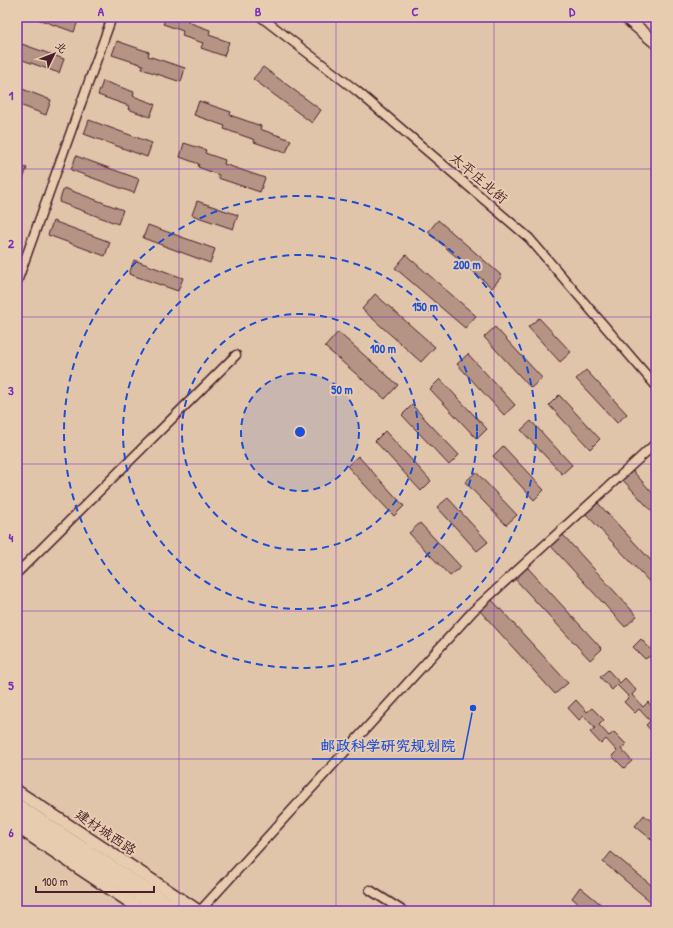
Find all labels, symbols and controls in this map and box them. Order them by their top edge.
text: A [98,2,105,20]
text: B [255,2,262,20]
text: C [411,2,419,20]
text: D [569,2,576,20]
north arrow [34,34,74,74]
text: 北 [52,38,70,56]
text: 1 [9,86,14,104]
street label: 太平庄北街 [446,148,512,207]
text: 2 [8,234,15,252]
text: 200 m [453,256,481,273]
text: 150 m [412,298,438,315]
text: 100 m [370,340,396,357]
text: 3 [8,381,14,399]
text: 50 m [331,381,353,398]
centre of rings [293,425,307,439]
text: 4 [9,528,14,546]
text: 5 [8,676,14,694]
callout: 邮政科学研究规划院 [312,732,463,759]
text: 邮政科学研究规划院 [320,735,456,756]
street label: 建材城西路 [72,804,141,859]
text: 6 [8,823,14,841]
scale bar [36,868,154,894]
text: 100 m [42,873,68,890]

